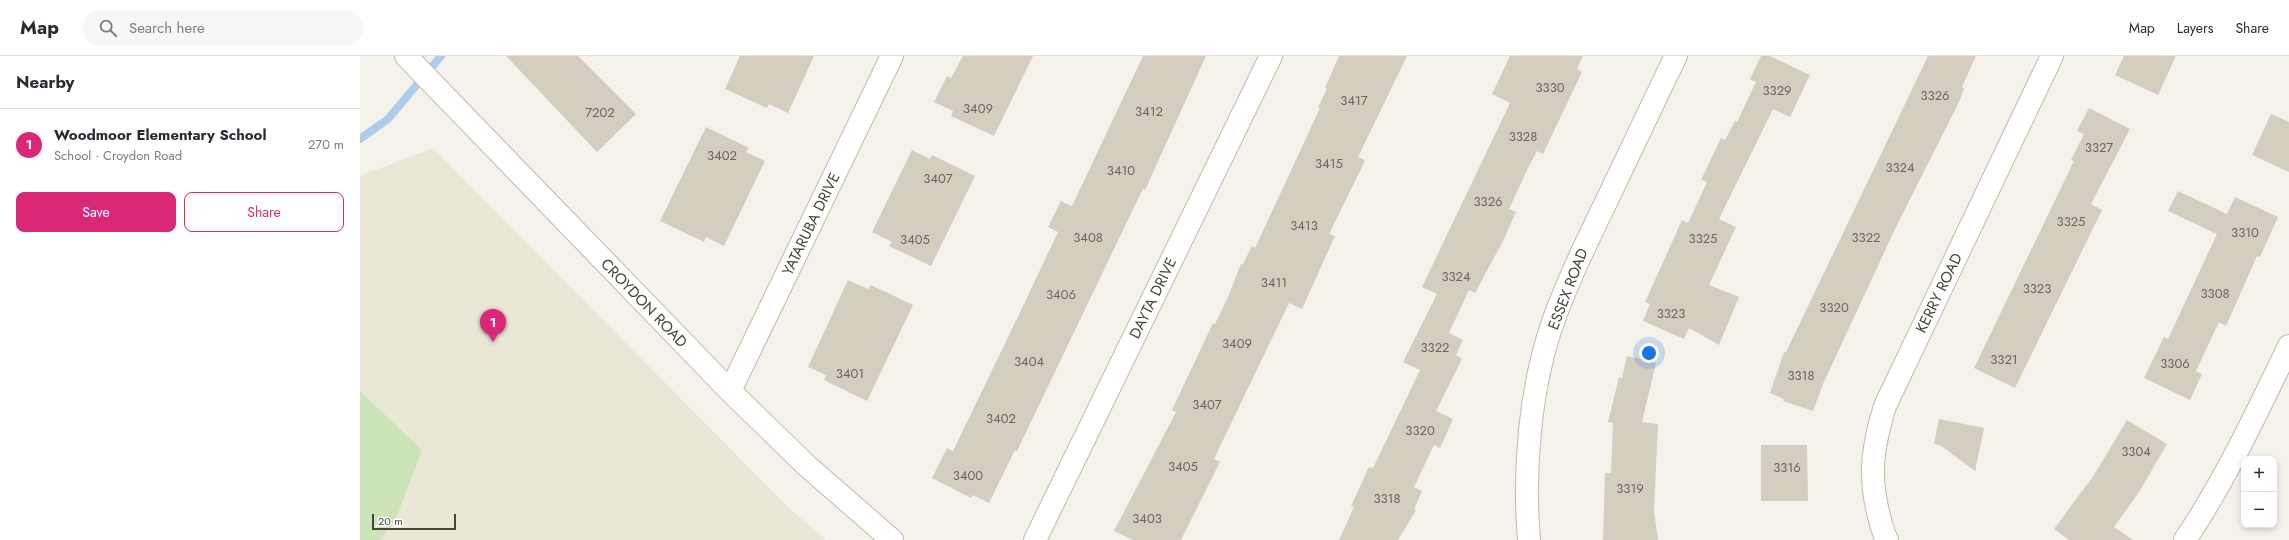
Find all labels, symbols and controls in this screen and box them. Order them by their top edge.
search box [83,10,363,46]
text: Map [20,14,59,41]
icon: search [97,17,119,39]
text: Search here [129,17,205,39]
text: Map [2129,18,2155,38]
text: Layers [2177,18,2213,38]
text: Share [2235,18,2269,38]
text: Nearby [16,70,74,94]
house number: 3330 [1535,78,1565,97]
house number: 3329 [1762,81,1792,100]
house number: 3326 [1920,86,1950,105]
house number: 3417 [1340,91,1368,110]
house number: 3409 [963,99,993,118]
house number: 3412 [1135,102,1163,121]
house number: 7202 [585,103,615,122]
text: Woodmoor Elementary School [54,124,266,146]
house number: 3328 [1509,127,1537,146]
text: 1 [26,135,32,154]
text: 270 m [308,135,344,154]
house number: 3327 [2085,138,2113,157]
text: School · Croydon Road [54,146,182,165]
house number: 3402 [707,146,737,165]
house number: 3415 [1315,154,1343,173]
house number: 3324 [1885,158,1915,177]
house number: 3410 [1107,161,1135,180]
street label: YATARUBA DRIVE [777,169,845,279]
house number: 3407 [923,169,953,188]
button: Save [16,192,176,232]
button: Share [184,192,344,232]
house number: 3326 [1473,192,1503,211]
house number: 3325 [2057,212,2085,231]
house number: 3413 [1290,216,1318,235]
house number: 3310 [2231,223,2259,242]
house number: 3408 [1073,228,1103,247]
house number: 3322 [1852,228,1881,247]
house number: 3325 [1689,229,1717,248]
house number: 3405 [900,230,930,249]
street label: ESSEX ROAD [1542,245,1594,333]
street label: KERRY ROAD [1910,249,1968,337]
street label: CROYDON ROAD [596,253,692,353]
street label: DAYTA DRIVE [1124,254,1182,342]
house number: 3324 [1441,267,1471,286]
house number: 3411 [1261,273,1287,292]
house number: 3323 [2023,279,2051,298]
house number: 3308 [2200,284,2230,303]
house number: 3406 [1046,285,1076,304]
house number: 3320 [1819,298,1849,317]
house number: 3323 [1657,304,1685,323]
pin: 1 [480,309,506,342]
house number: 3409 [1222,334,1252,353]
house number: 3322 [1421,338,1450,357]
your location [1639,343,1659,363]
house number: 3321 [1990,350,2018,369]
house number: 3404 [1014,352,1044,371]
house number: 3306 [2160,354,2190,373]
house number: 3401 [836,364,864,383]
house number: 3318 [1787,366,1815,385]
house number: 3407 [1192,395,1222,414]
house number: 3402 [986,409,1016,428]
house number: 3320 [1405,421,1435,440]
house number: 3304 [2121,442,2151,461]
map controls [2241,456,2277,528]
button: + [2241,456,2277,492]
house number: 3405 [1168,457,1198,476]
house number: 3316 [1773,458,1801,477]
house number: 3400 [953,466,983,485]
house number: 3319 [1616,479,1644,498]
house number: 3318 [1373,489,1401,508]
button: − [2241,492,2277,528]
house number: 3403 [1132,509,1162,528]
scale bar [372,512,456,531]
text: 20 m [378,513,403,529]

